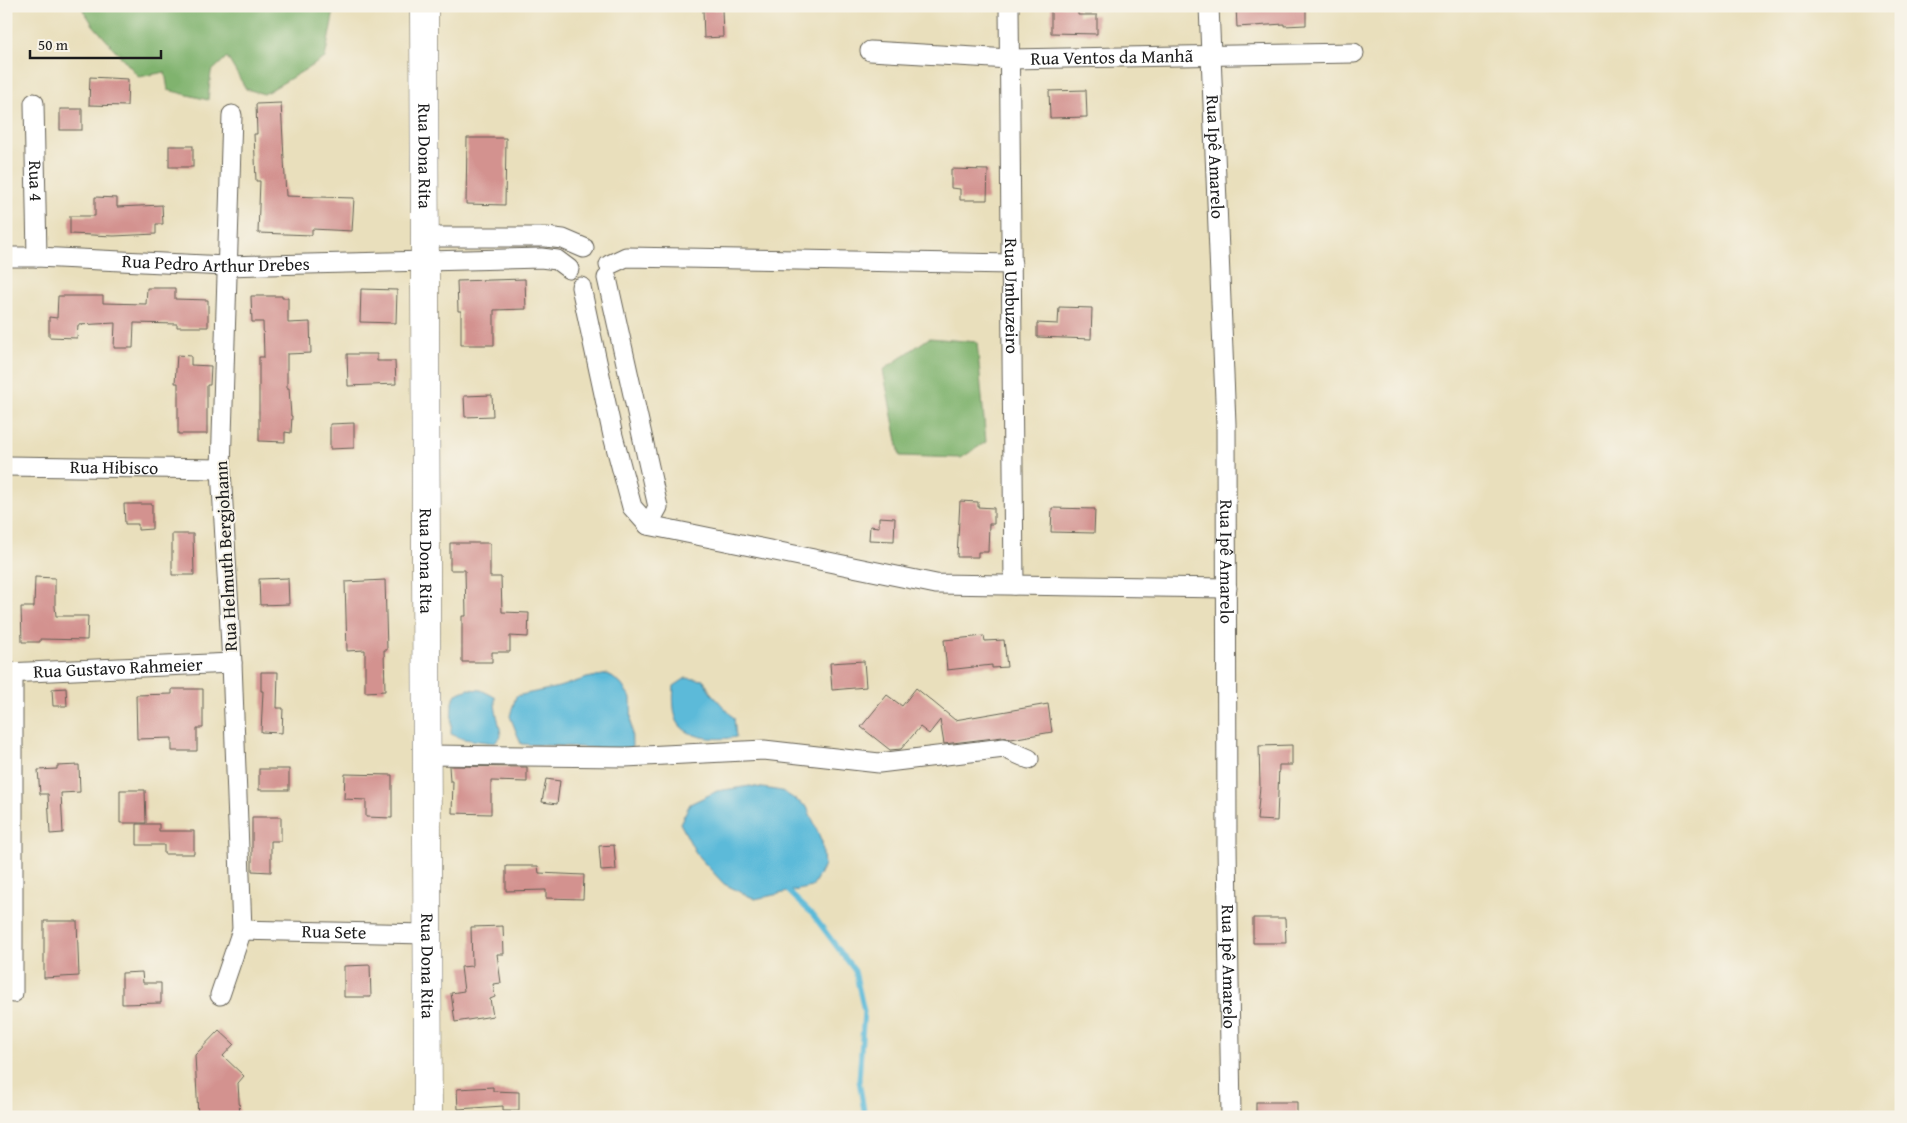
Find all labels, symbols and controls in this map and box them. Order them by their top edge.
scale bar [30,28,161,60]
text: 50 m [38,34,69,55]
street label: Rua Ventos da Manhã [1030,42,1194,72]
street label: Rua Ipê Amarelo [1200,94,1232,220]
street label: Rua Dona Rita [411,103,439,209]
street label: Rua 4 [22,160,50,202]
street label: Rua Umbuzeiro [998,238,1026,354]
street label: Rua Pedro Arthur Drebes [121,247,310,279]
street label: Rua Hibisco [70,453,158,481]
street label: Rua Helmuth Bergjohann [207,460,244,652]
street label: Rua Ipê Amarelo [1213,499,1240,624]
street label: Rua Dona Rita [413,508,440,614]
street label: Rua Gustavo Rahmeier [33,650,204,685]
street label: Rua Ipê Amarelo [1215,904,1244,1029]
street label: Rua Dona Rita [414,913,442,1019]
street label: Rua Sete [301,917,367,946]

